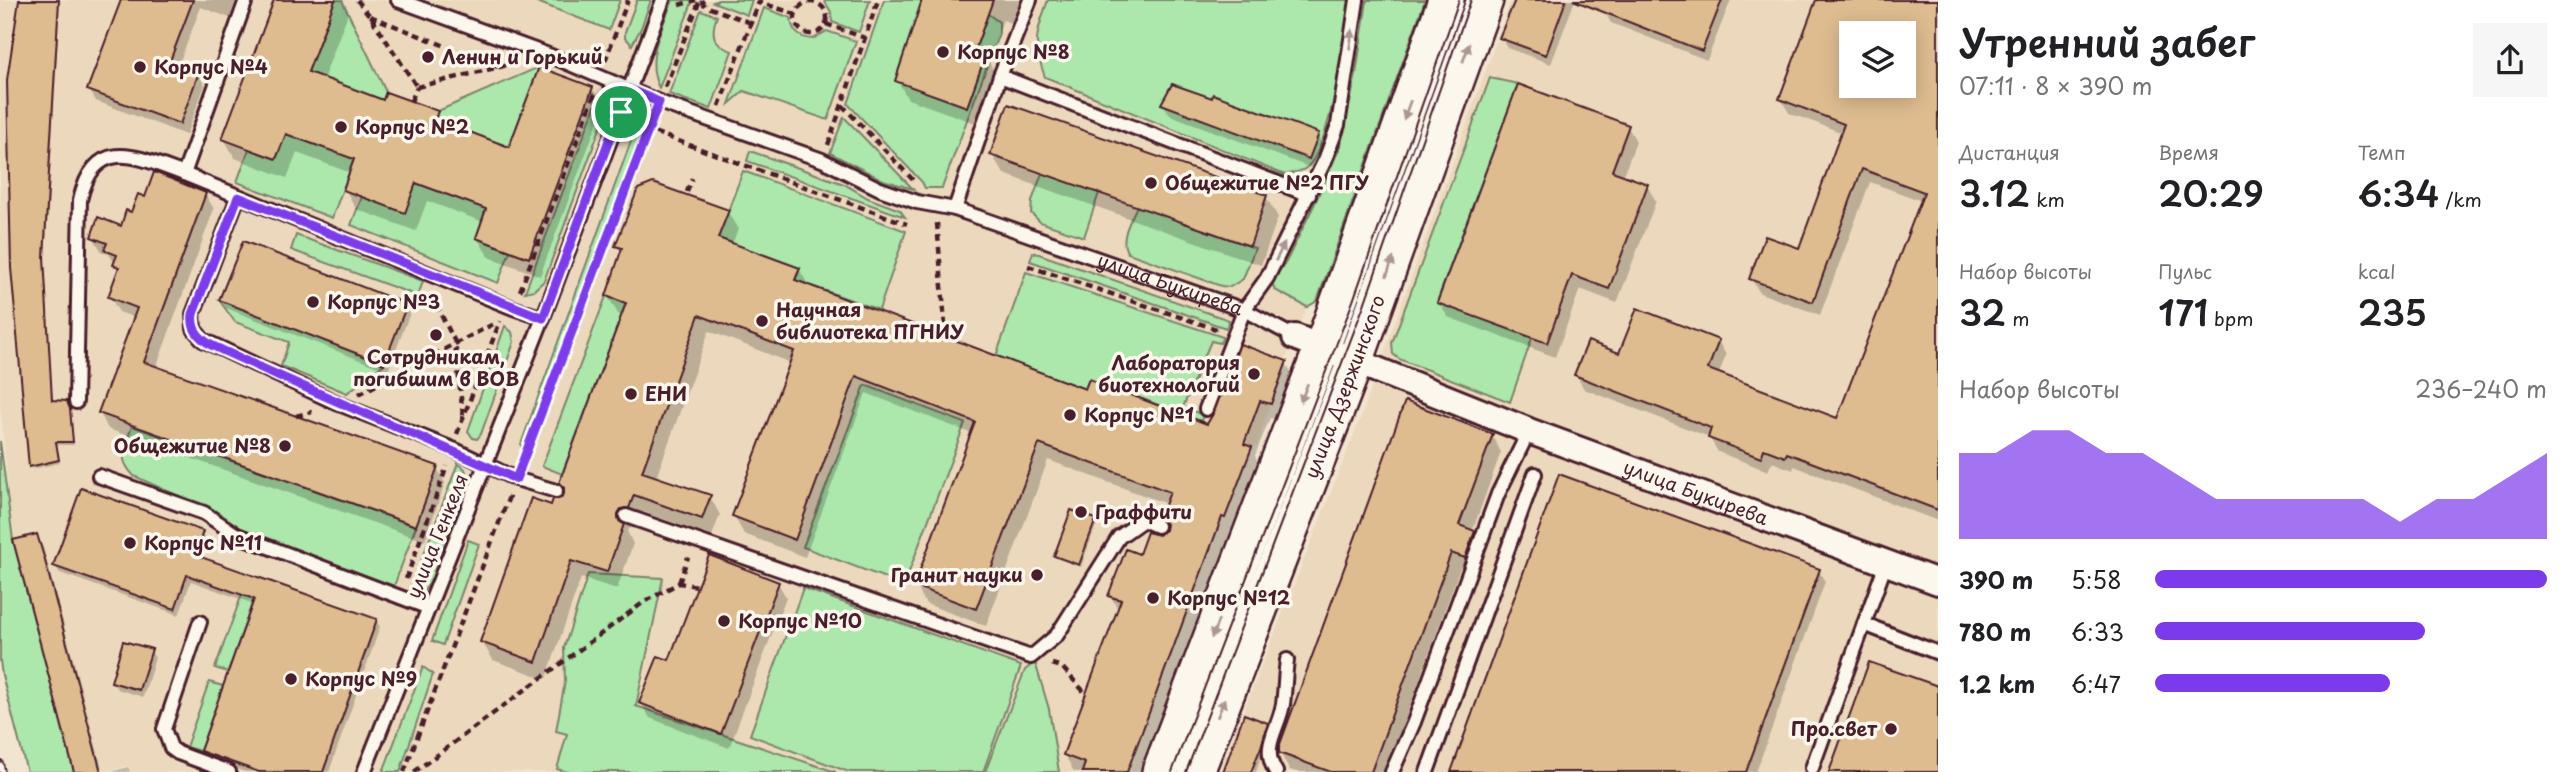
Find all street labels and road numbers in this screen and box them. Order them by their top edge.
street label: улица Букирева [1094,245,1247,322]
street label: улица Дзержинского [1296,291,1391,482]
street label: улица Букирева [1620,452,1773,531]
street label: улица Генкеля [398,469,474,602]

